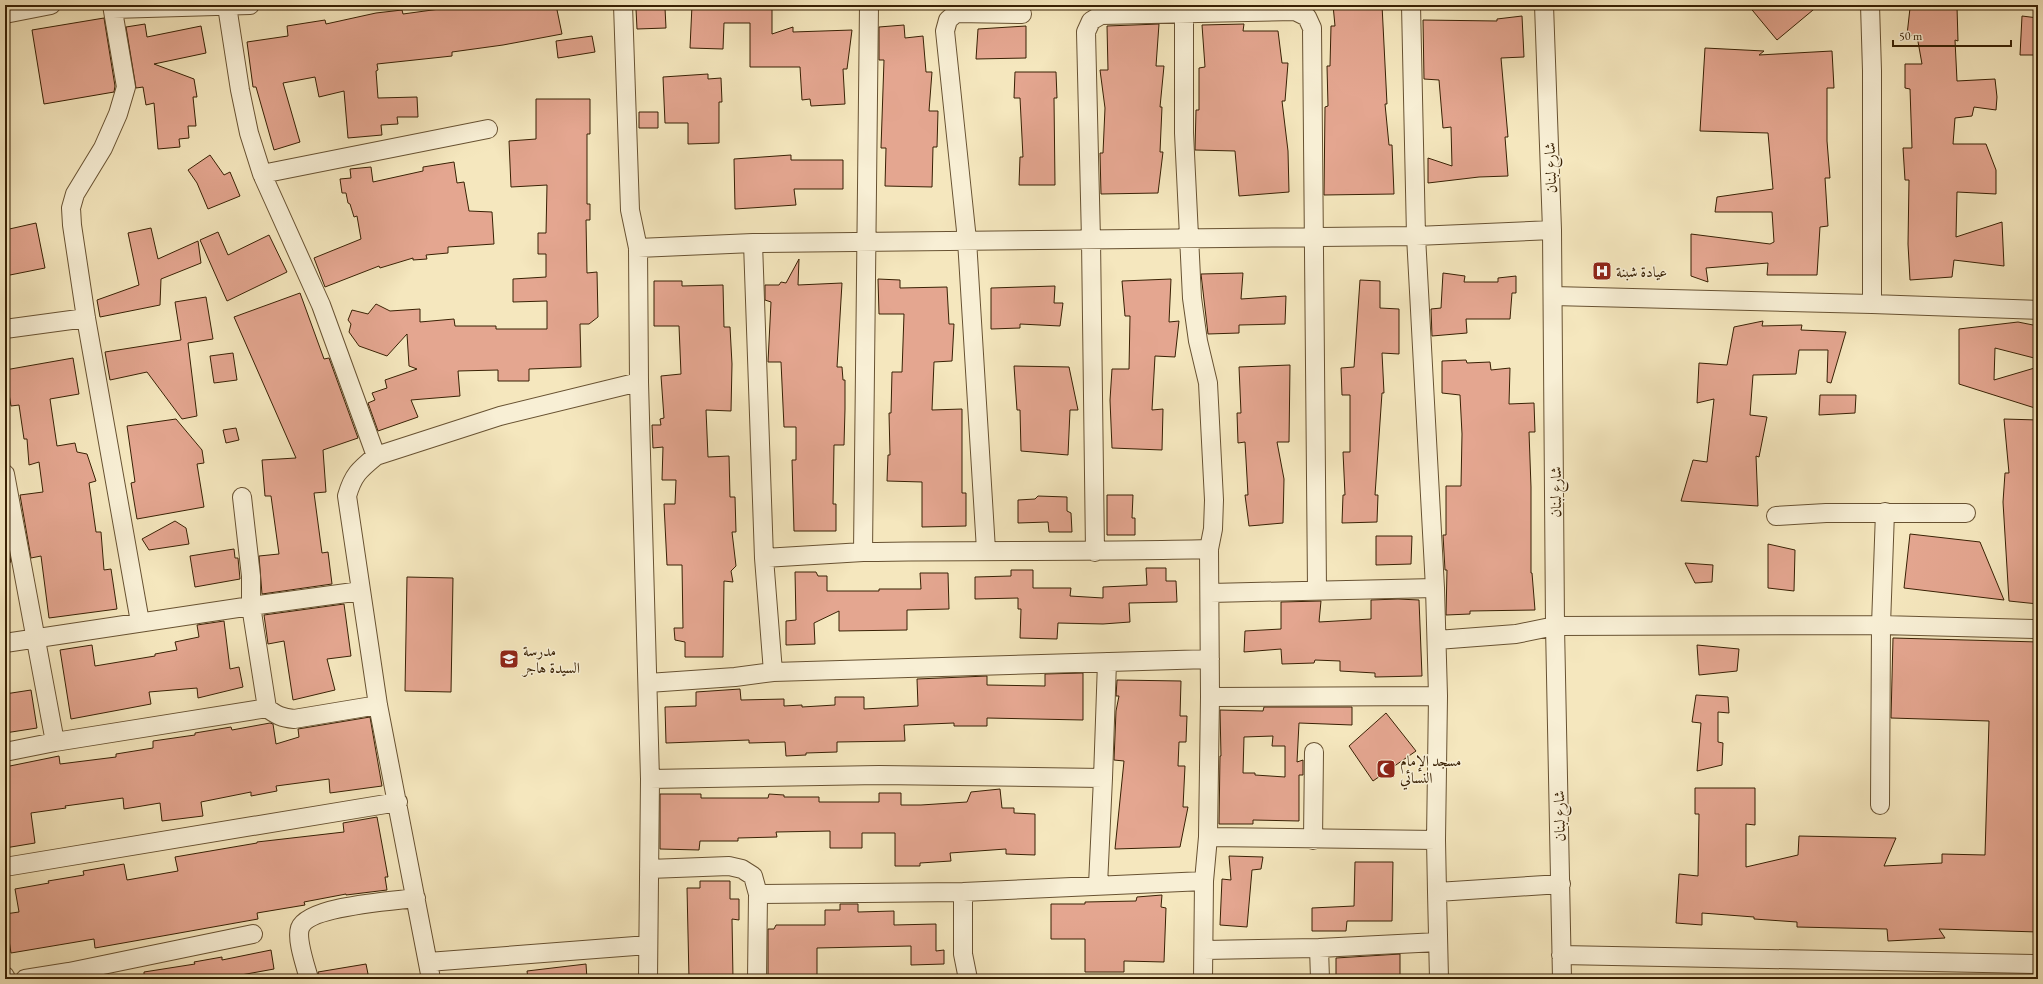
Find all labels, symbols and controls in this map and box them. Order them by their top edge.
scale bar [1893,22,2011,48]
text: 50 m [1899,28,1923,44]
street label: شارع لبنان [1540,142,1564,194]
hospital icon: عيادة شبنة [1591,260,1613,282]
place label: عيادة شبنة [1616,262,1667,281]
street label: شارع لبنان [1546,466,1569,518]
place label: مدرسة السيدة هاجر [521,641,580,677]
school or university icon: مدرسة السيدة هاجر [498,648,520,670]
place label: مسجد الإمام النسائي [1400,751,1461,790]
mosque icon: مسجد الإمام النسائي [1375,758,1397,780]
street label: شارع لبنان [1549,790,1573,842]

